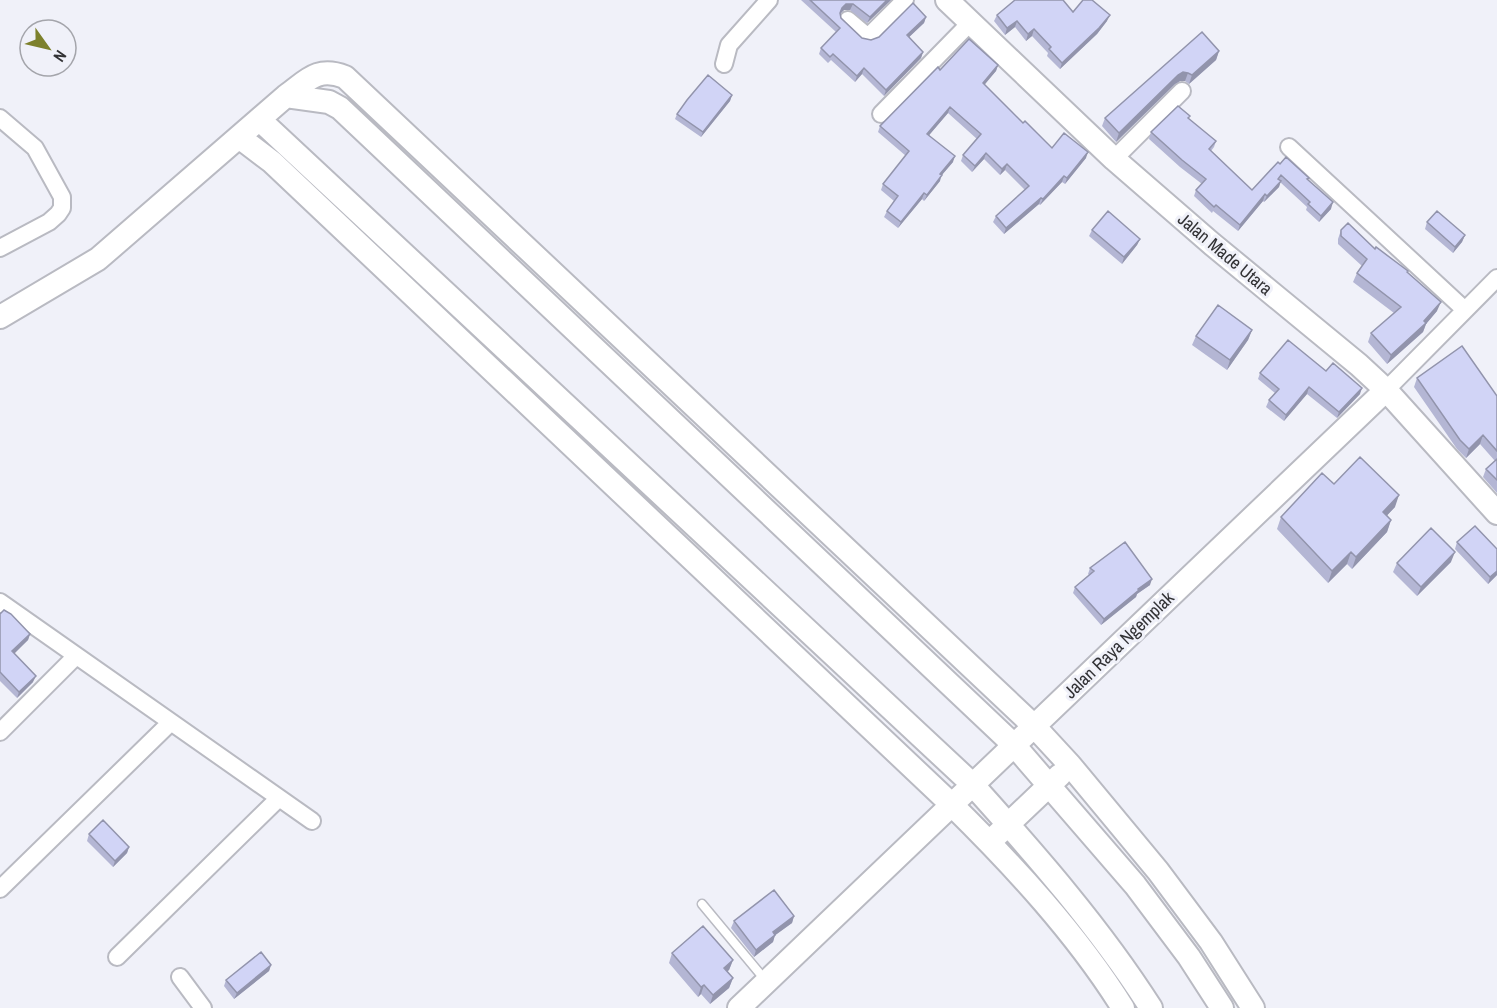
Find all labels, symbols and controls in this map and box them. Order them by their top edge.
north arrow [18,18,78,78]
text: N [49,46,72,66]
street label: Jalan Made Utara [1173,207,1278,301]
street label: Jalan Raya Ngemplak [1058,585,1180,704]

